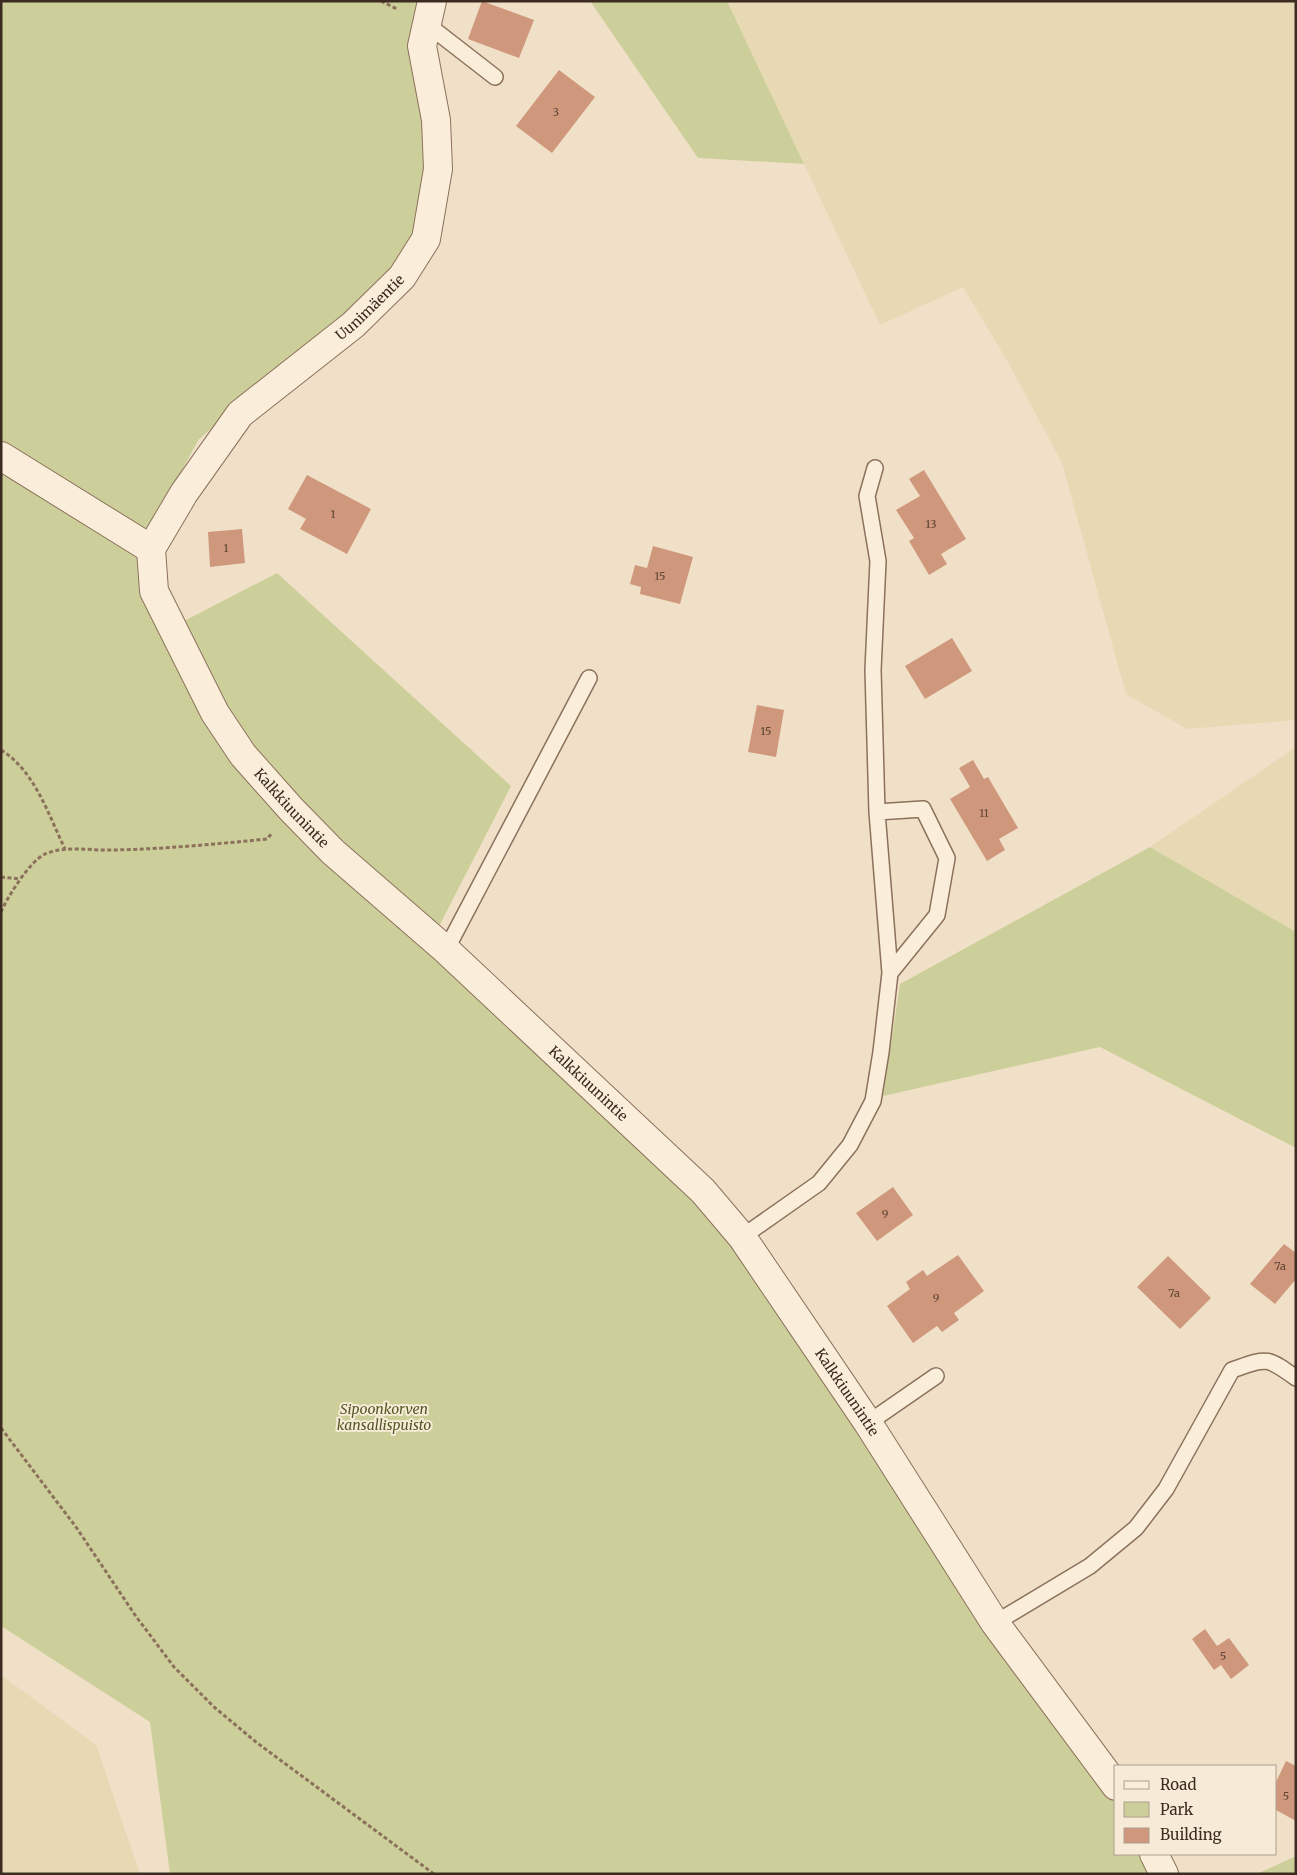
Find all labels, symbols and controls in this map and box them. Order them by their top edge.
house number: 3 [553,105,559,119]
street label: Uunimäentie [332,271,408,344]
house number: 1 [331,507,336,521]
house number: 13 [926,517,936,531]
house number: 1 [224,541,229,555]
house number: 15 [654,569,666,583]
house number: 15 [760,724,772,738]
street label: Kalkkiuunintie [250,765,333,852]
house number: 11 [979,806,989,820]
street label: Kalkkiuunintie [545,1042,632,1125]
house number: 9 [882,1207,889,1221]
house number: 7a [1274,1259,1286,1273]
house number: 7a [1168,1286,1180,1300]
house number: 9 [933,1291,940,1305]
street label: Kalkkiuunintie [811,1345,883,1439]
park label: Sipoonkorven kansallispuisto [337,1400,431,1434]
house number: 5 [1220,1649,1226,1663]
legend [1114,1765,1277,1855]
text: Road [1160,1775,1196,1794]
house number: 5 [1283,1789,1289,1803]
text: Park [1160,1800,1194,1819]
text: Building [1160,1825,1222,1844]

